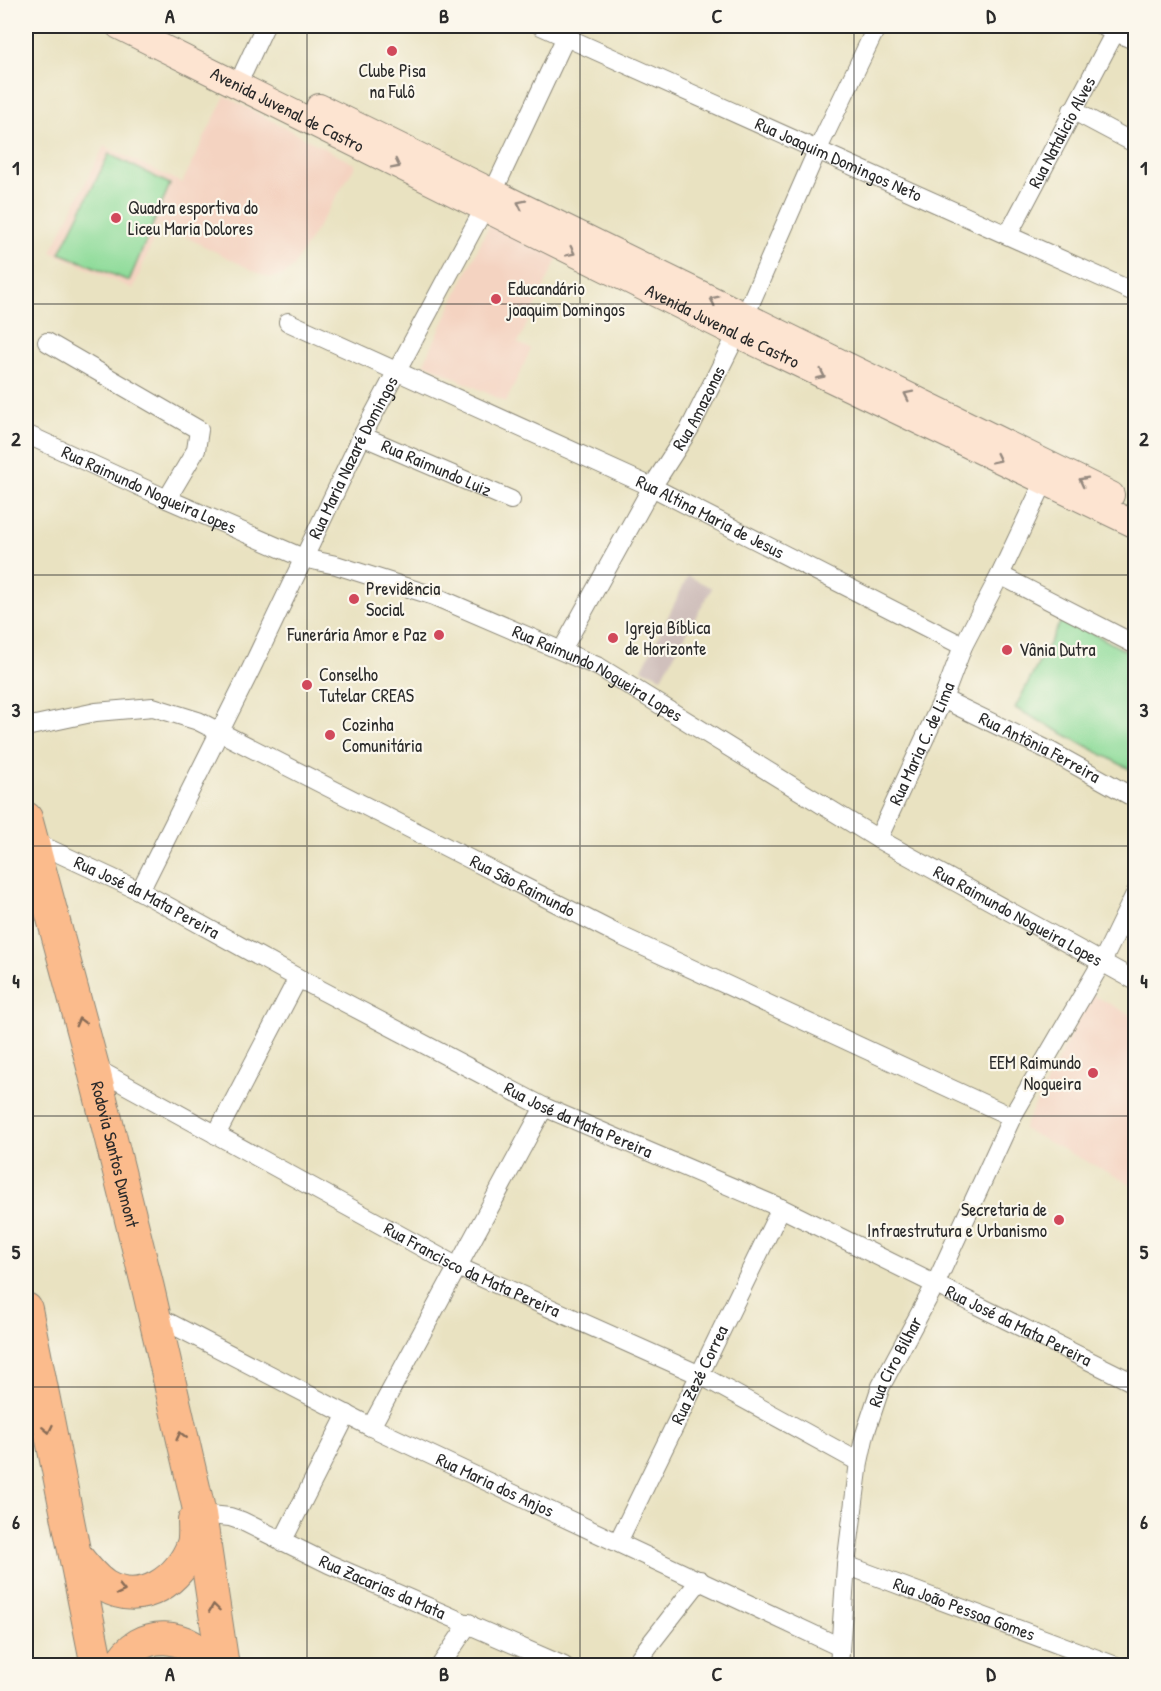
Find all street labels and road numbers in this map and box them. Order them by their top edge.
street label: Avenida Juvenal de Castro [206,61,369,158]
street label: Rua Natalicio Alves [1022,72,1101,192]
street label: Rua Joaquim Domingos Neto [751,111,926,207]
street label: Avenida Juvenal de Castro [641,277,804,374]
street label: Rua Amazonas [666,362,731,455]
street label: Rua Maria Nazaré Domingos [302,372,404,543]
street label: Rua Raimundo Luiz [378,433,496,502]
street label: Rua Raimundo Nogueira Lopes [58,439,240,540]
street label: Rua Altina Maria de Jesus [632,468,789,565]
street label: Rua Raimundo Nogueira Lopes [509,618,688,728]
street label: Rua Maria C. de Lima [882,678,960,809]
street label: Rua Antônia Ferreira [975,705,1105,789]
street label: Rua São Raimundo [466,848,579,923]
street label: Rua José da Mata Pereira [70,849,224,944]
street label: Rua Raimundo Nogueira Lopes [929,859,1107,972]
street label: Rua José da Mata Pereira [500,1075,656,1164]
street label: Rodovia Santos Dumont [85,1079,146,1231]
street label: Rua Francisco da Mata Pereira [380,1216,564,1323]
street label: Rua José da Mata Pereira [941,1278,1096,1372]
street label: Rua Ciro Bilhar [862,1312,928,1410]
street label: Rua Zezé Correa [664,1321,734,1428]
street label: Rua Maria dos Anjos [432,1446,558,1523]
street label: Rua Zacarias da Mata [315,1548,450,1625]
street label: Rua João Pessoa Gomes [890,1571,1039,1647]

